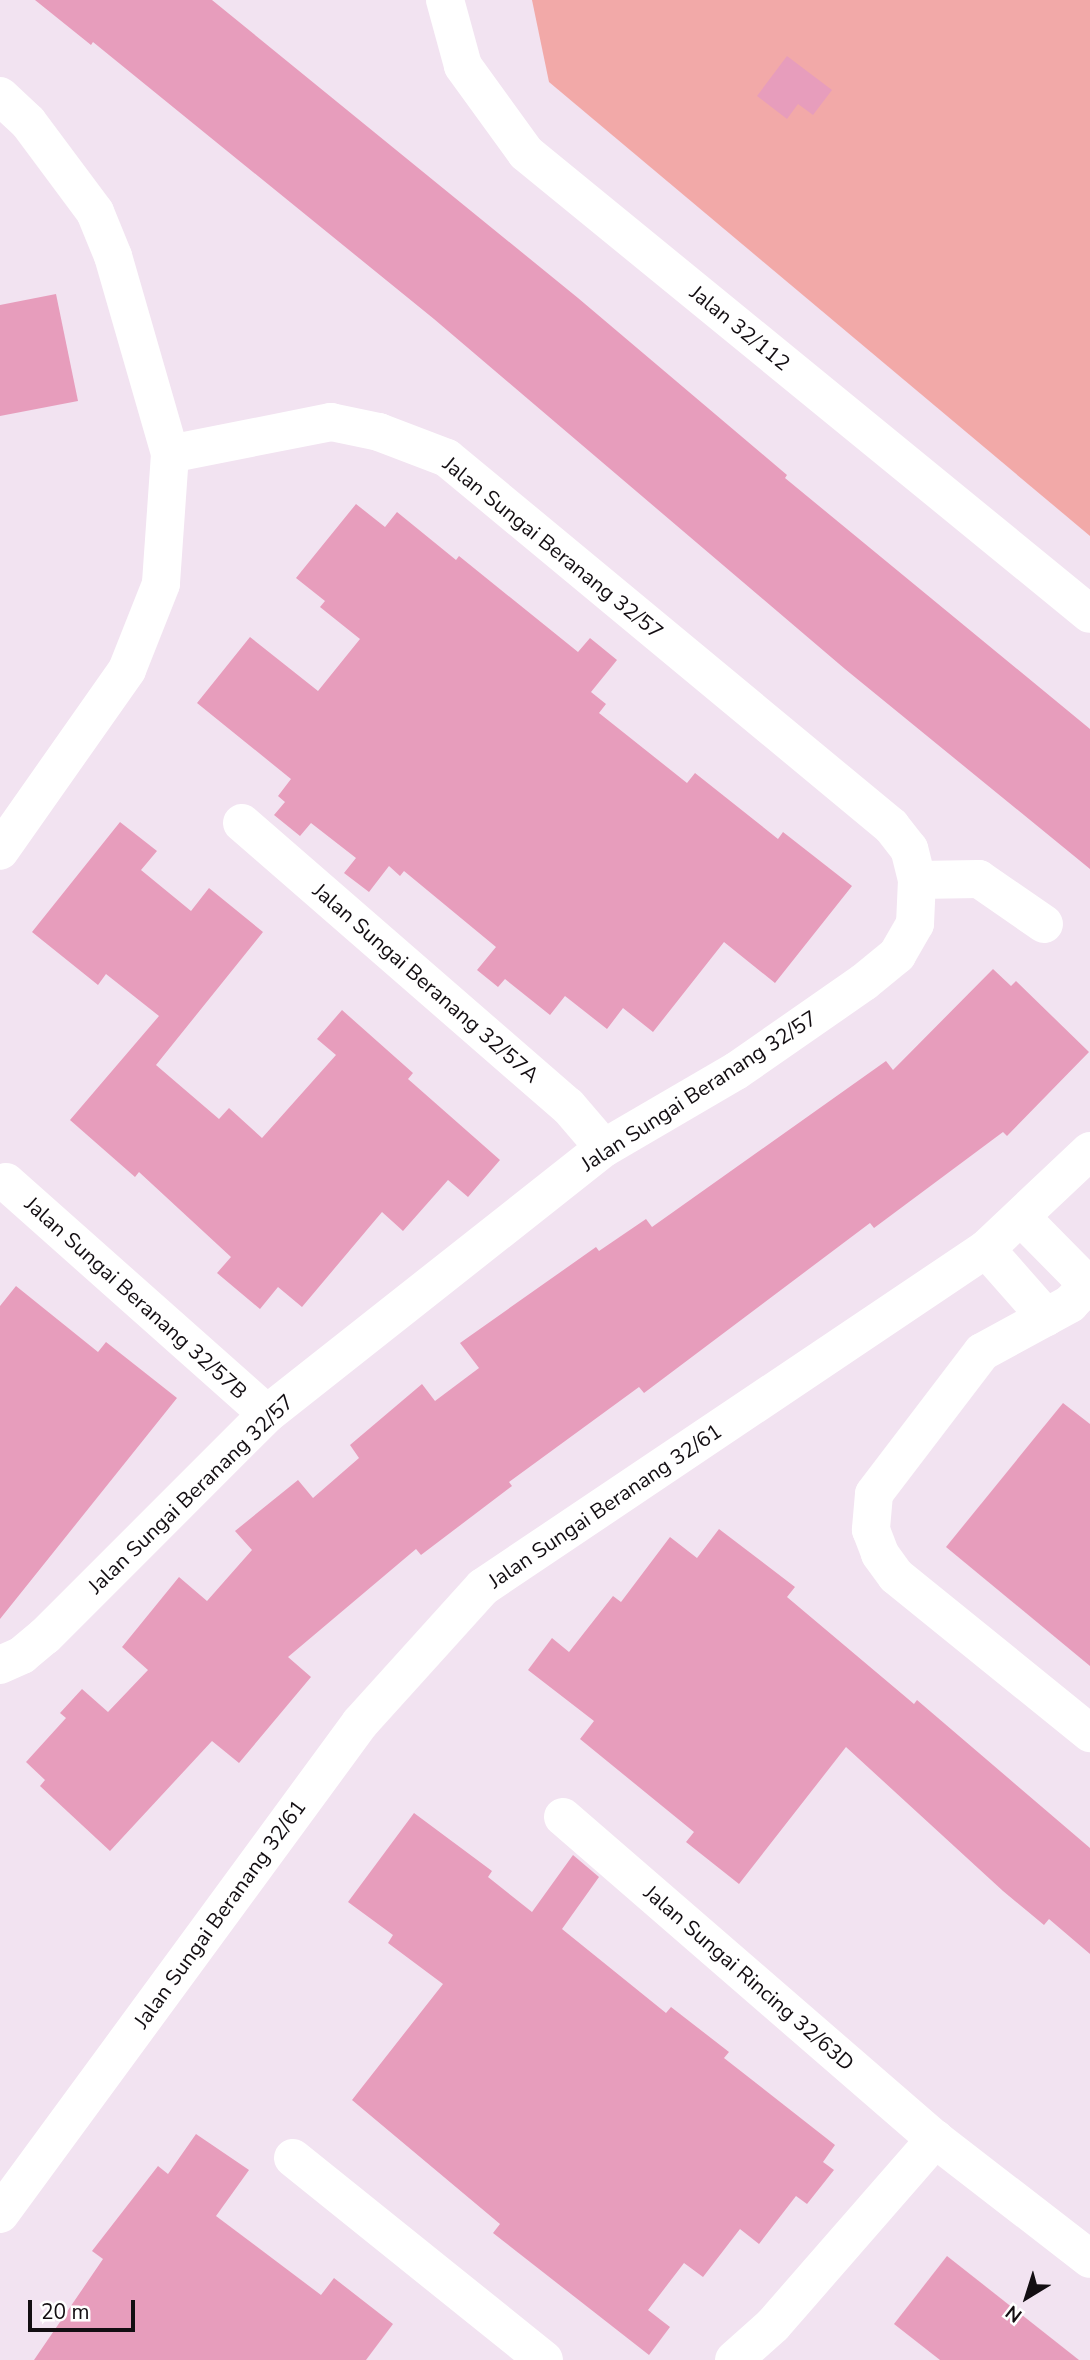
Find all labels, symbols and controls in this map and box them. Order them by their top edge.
street label: Jalan 32/112 [685,280,795,376]
street label: Jalan Sungai Beranang 32/57 [438,451,668,645]
street label: Jalan Sungai Beranang 32/57A [308,878,544,1088]
street label: Jalan Sungai Beranang 32/57 [576,1005,822,1177]
street label: Jalan Sungai Beranang 32/57B [20,1192,252,1404]
street label: Jalan Sungai Beranang 32/57 [83,1389,299,1599]
street label: Jalan Sungai Beranang 32/61 [484,1418,726,1594]
street label: Jalan Sungai Beranang 32/61 [129,1795,311,2033]
street label: Jalan Sungai Rincing 32/63D [639,1880,859,2076]
north arrow [992,2262,1062,2332]
scale bar [32,2286,138,2330]
text: 20 m [41,2298,90,2326]
text: N [1000,2299,1028,2328]

